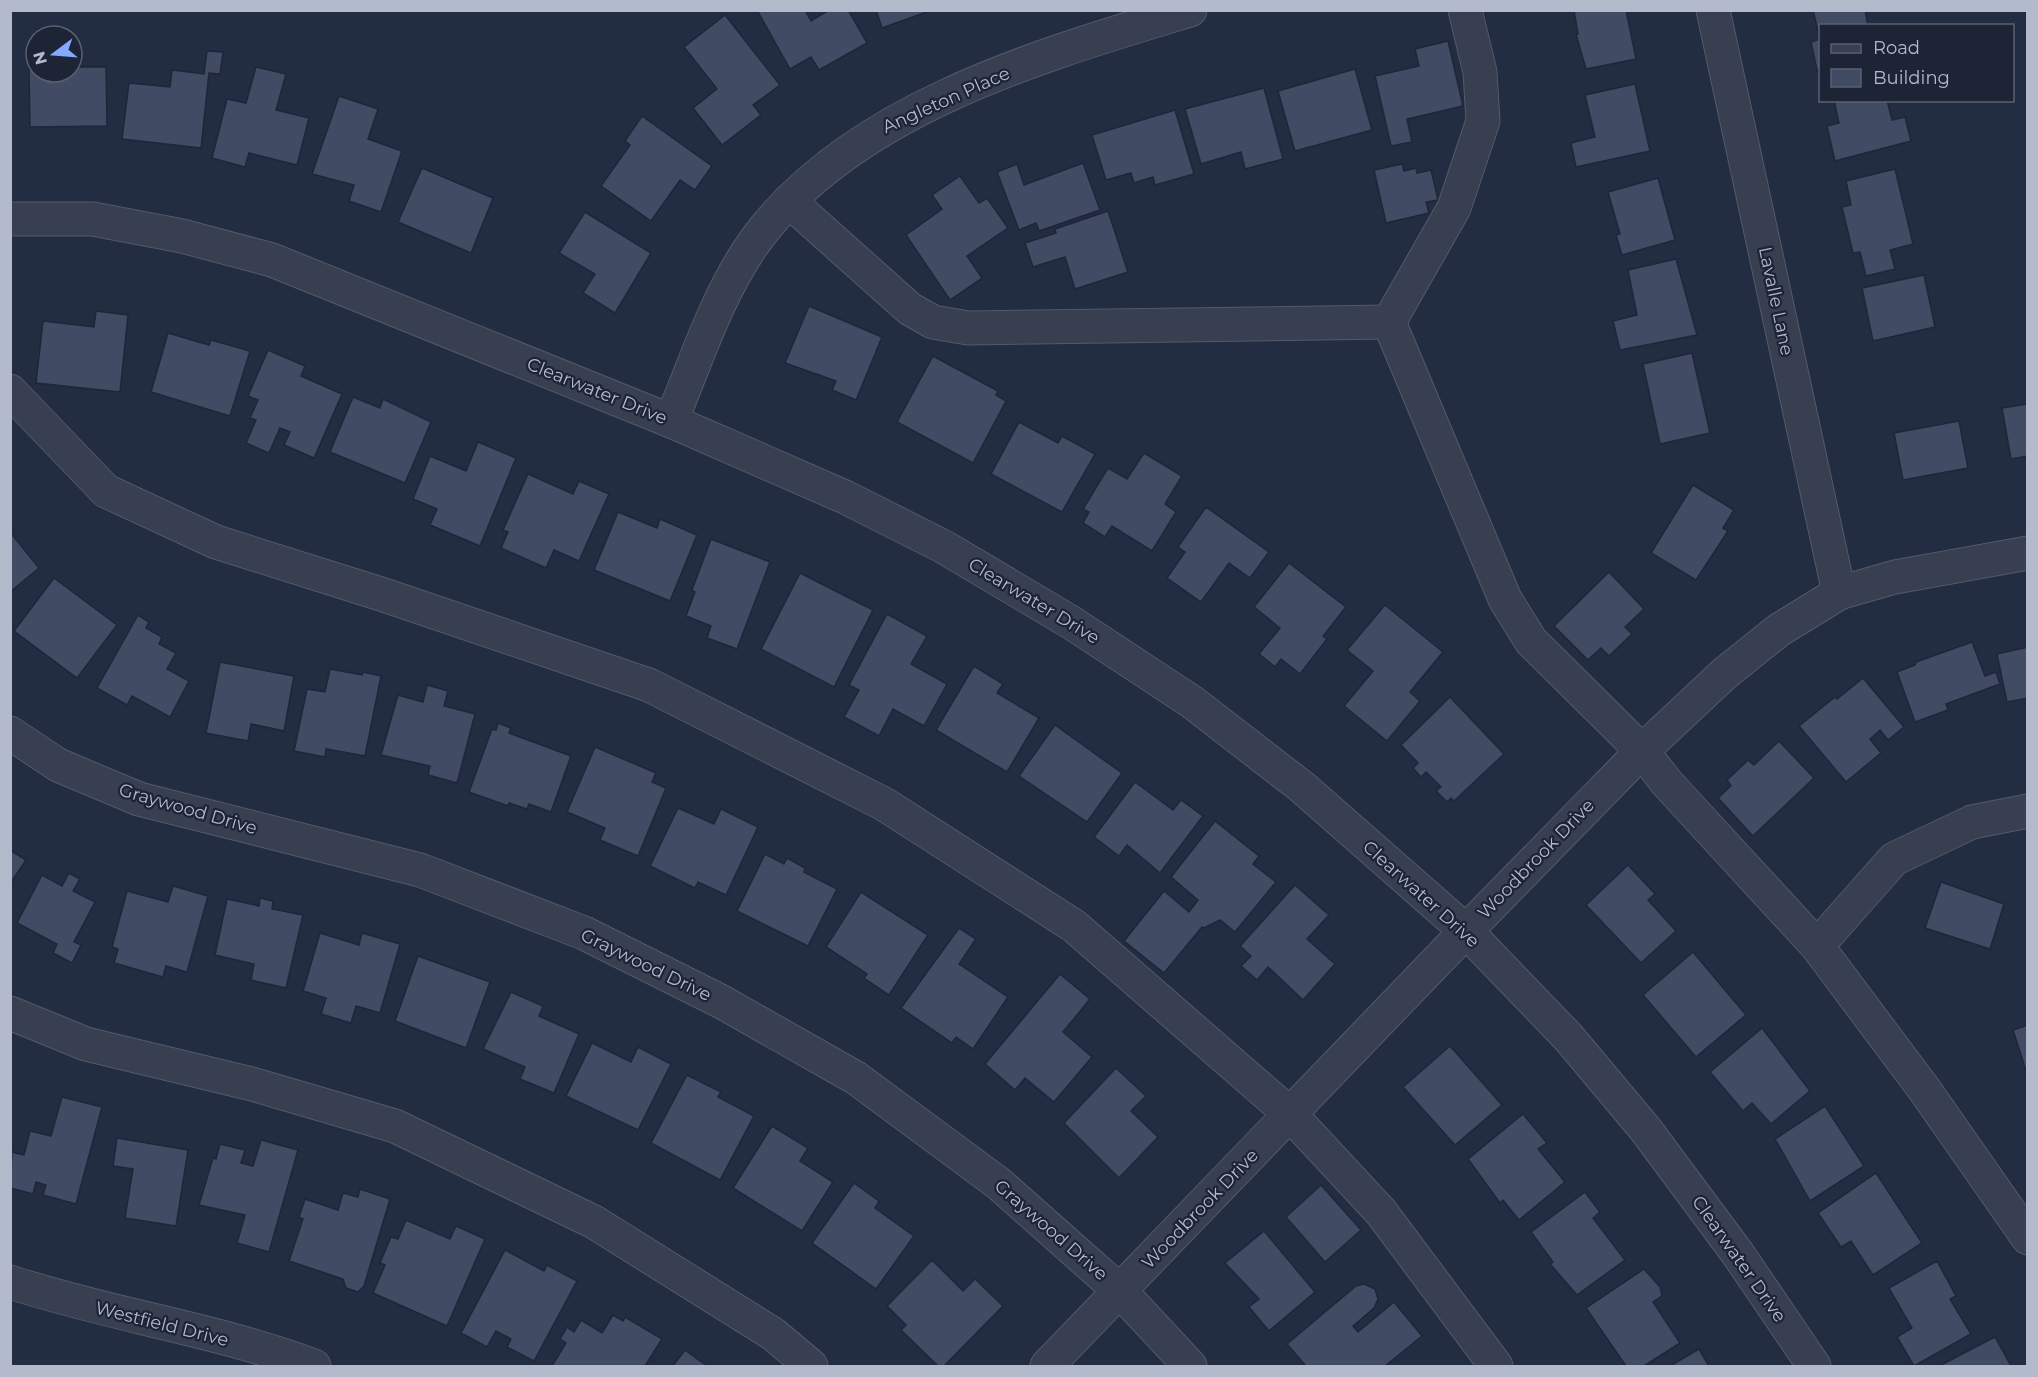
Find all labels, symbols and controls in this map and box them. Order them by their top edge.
north arrow [24,24,84,84]
legend [1819,24,2014,102]
text: Road [1873,37,1920,59]
text: N [29,49,51,67]
street label: Angleton Place [879,62,1013,138]
text: Building [1873,67,1950,89]
street label: Lavalle Lane [1754,245,1798,357]
street label: Clearwater Drive [524,353,670,429]
street label: Clearwater Drive [964,553,1104,649]
street label: Graywood Drive [116,779,260,839]
street label: Woodbrook Drive [1473,794,1599,924]
street label: Clearwater Drive [1358,836,1484,952]
street label: Graywood Drive [577,924,715,1006]
street label: Woodbrook Drive [1137,1144,1263,1274]
street label: Graywood Drive [990,1175,1112,1285]
street label: Clearwater Drive [1687,1192,1791,1327]
street label: Westfield Drive [93,1297,231,1351]

